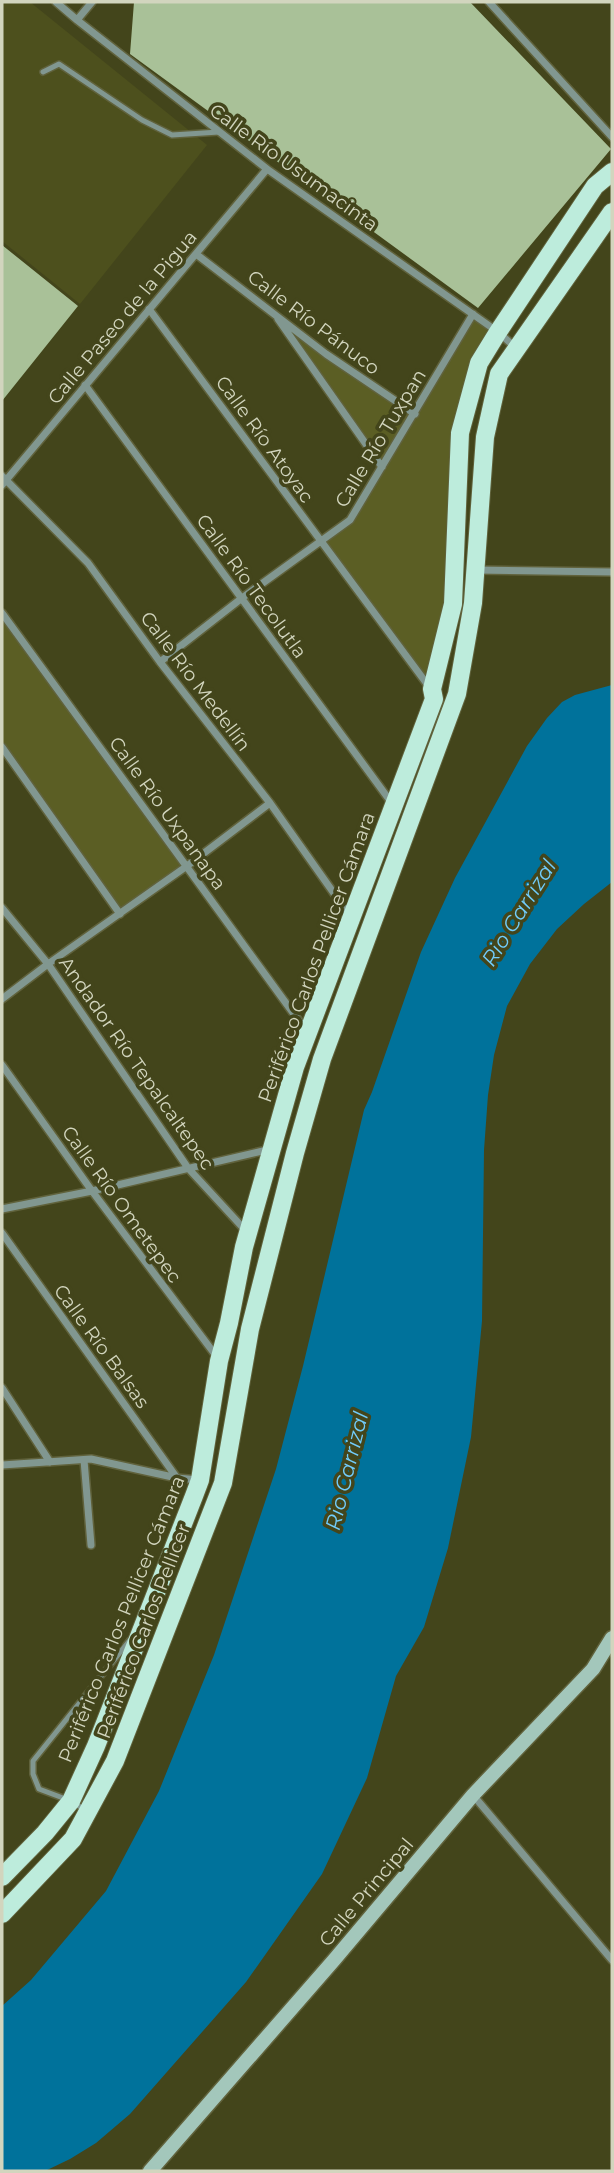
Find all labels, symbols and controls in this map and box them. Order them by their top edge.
street label: Calle Río Usumacinta [205,99,382,236]
street label: Calle Paseo de la Pigua [43,226,202,409]
street label: Calle Río Pánuco [243,265,384,380]
street label: Calle Río Tuxpan [330,365,431,512]
street label: Calle Río Atoyac [211,371,318,507]
street label: Calle Río Tecolutla [192,510,312,663]
street label: Calle Río Medellín [136,607,256,756]
street label: Calle Río Uxpanapa [104,732,231,895]
street label: Periférico Carlos Pellicer Cámara [253,809,380,1105]
water label: Rio Carrizal [476,855,561,971]
street label: Andador Río Tepalcaltepec [54,952,219,1174]
street label: Calle Río Ometepec [57,1121,186,1287]
street label: Calle Río Balsas [49,1280,154,1413]
water label: Rio Carrizal [320,1409,373,1533]
street label: Periférico Carlos Pellicer Cámara [53,1472,189,1766]
street label: Periférico Carlos Pellicer [91,1520,195,1742]
street label: Calle Principal [314,1833,418,1951]

